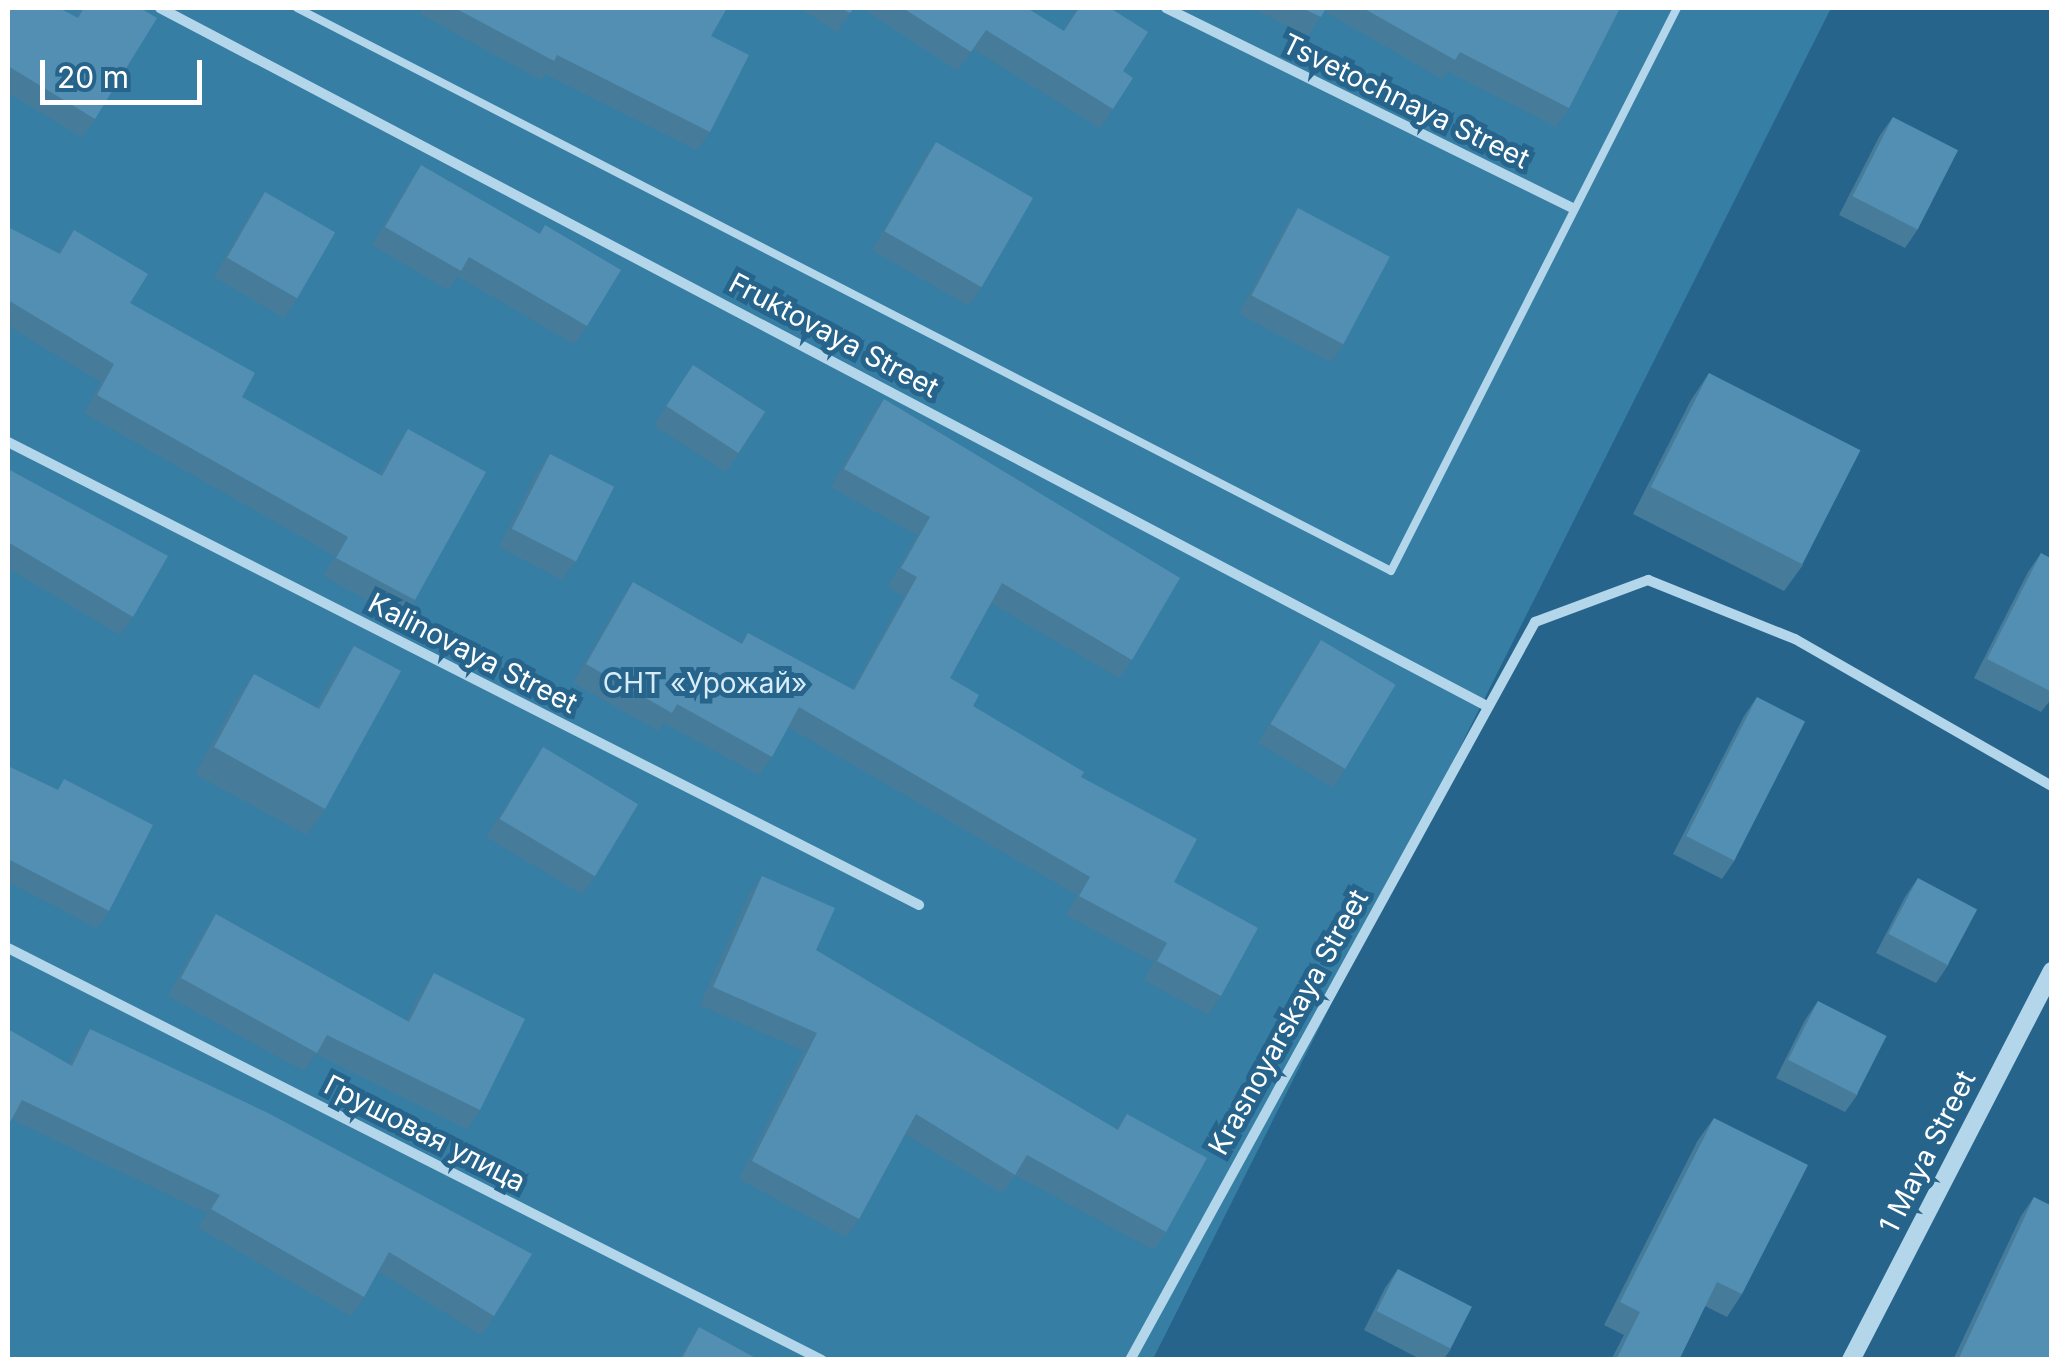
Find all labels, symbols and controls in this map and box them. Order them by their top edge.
street label: Tsvetochnaya Street [1277,27,1535,175]
scale bar [45,40,208,102]
text: 20 m [57,59,129,95]
street label: Fruktovaya Street [724,266,944,404]
street label: Kalinovaya Street [363,586,583,720]
park label: СНТ «Урожай» [603,666,807,700]
street label: Krasnoyarskaya Street [1201,883,1375,1161]
street label: 1 Maya Street [1872,1065,1982,1239]
street label: Грушовая улица [319,1068,531,1198]

